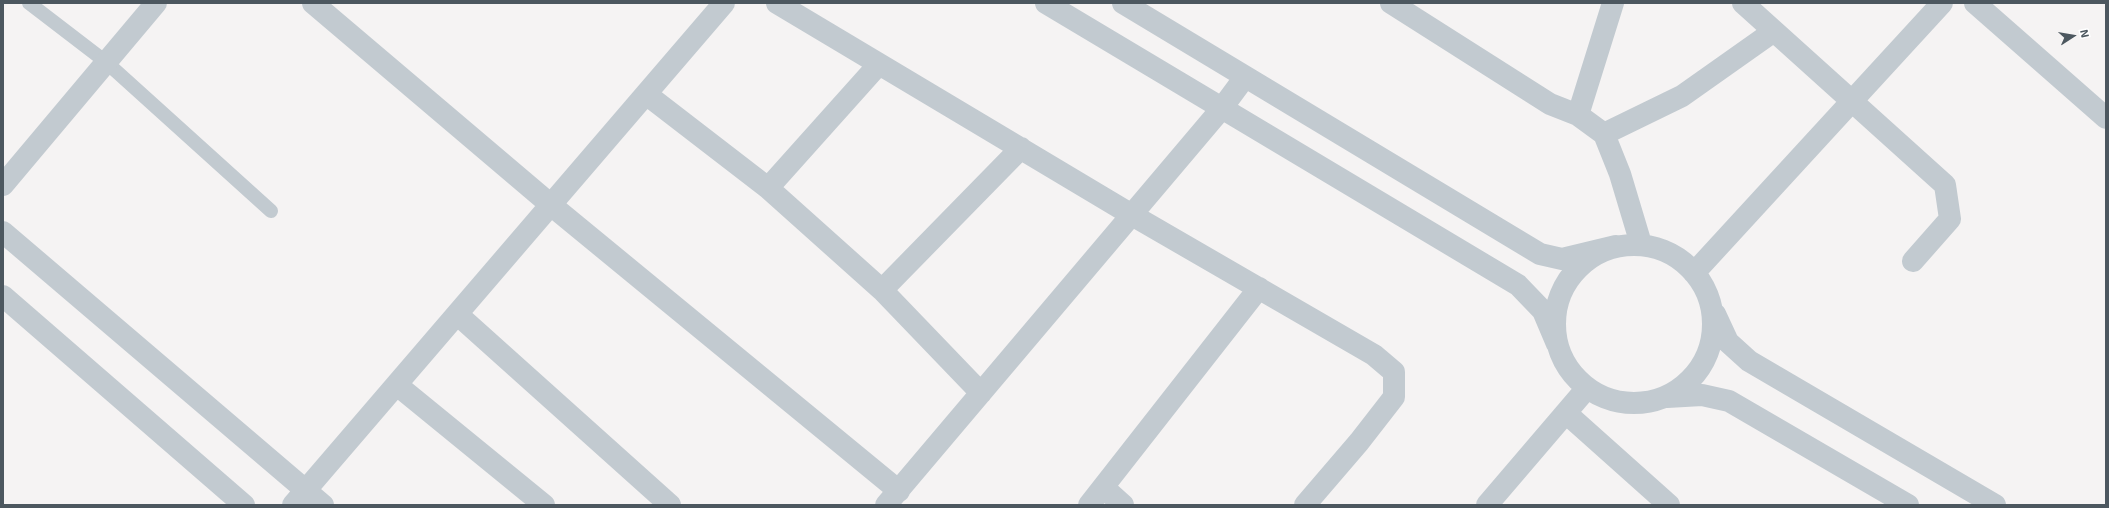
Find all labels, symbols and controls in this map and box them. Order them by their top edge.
north arrow [2053,16,2093,56]
text: N [2078,28,2092,39]

